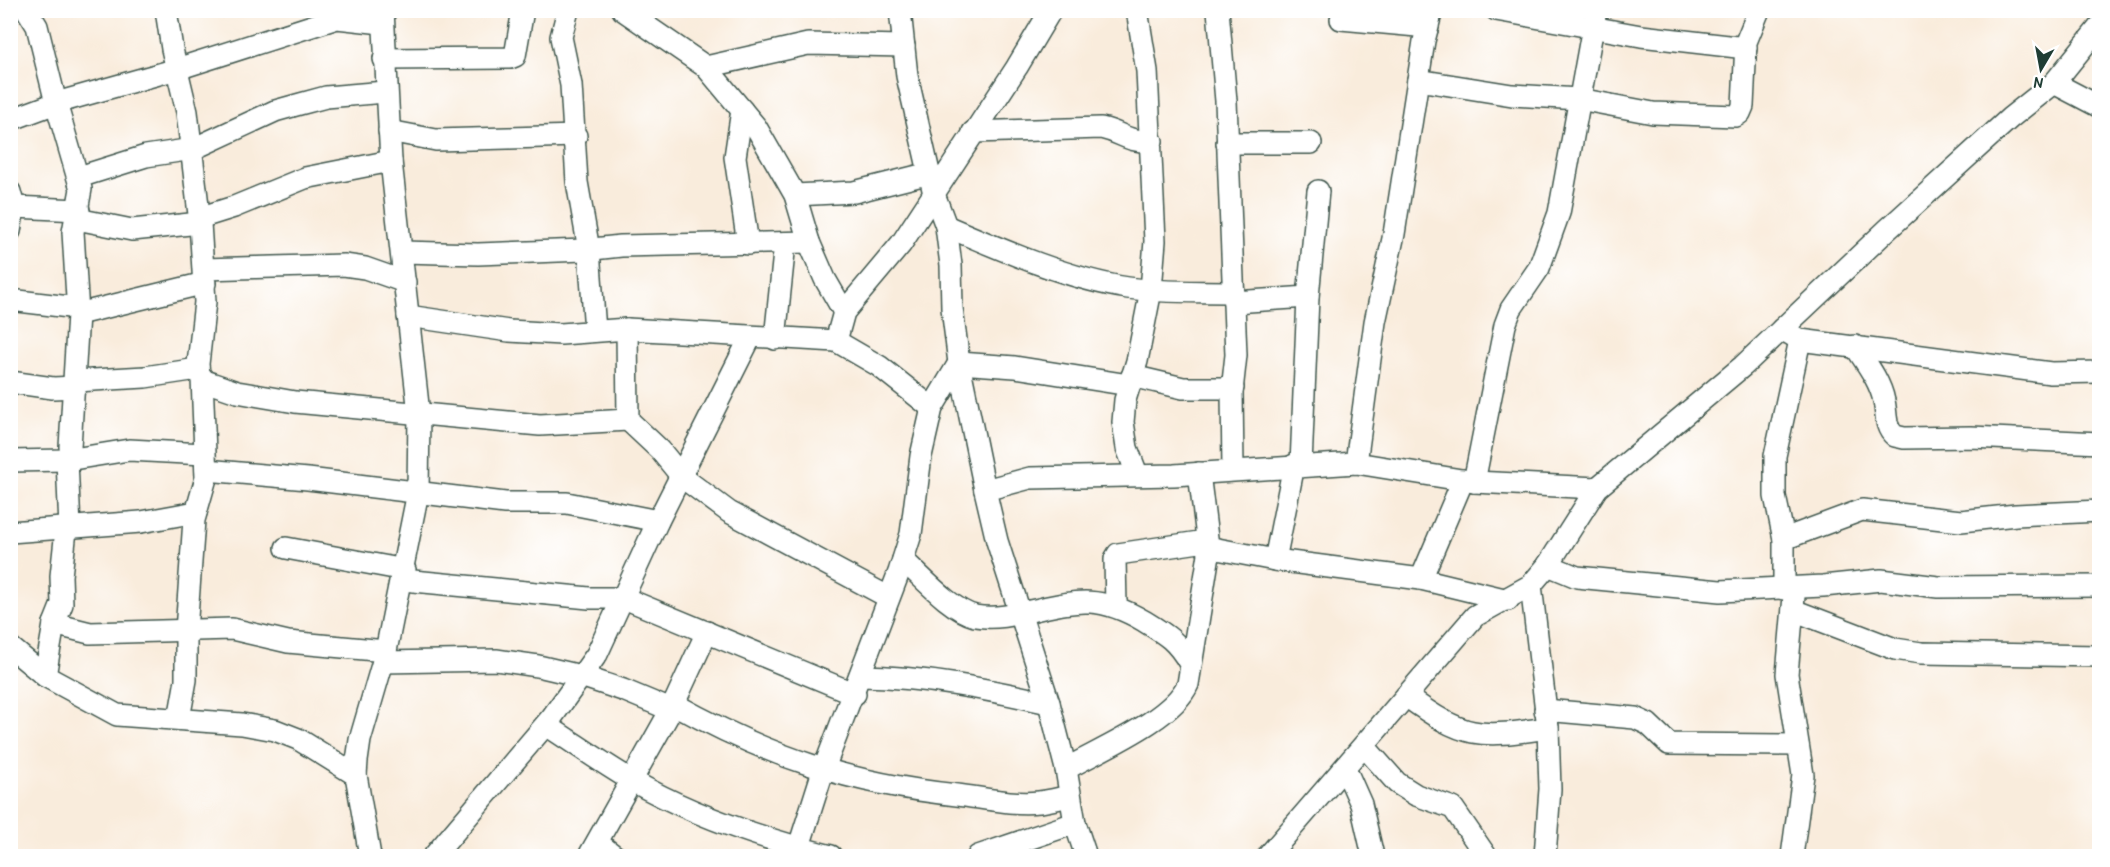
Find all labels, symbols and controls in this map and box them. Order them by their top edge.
north arrow [2011,39,2071,99]
text: N [2032,72,2044,95]

